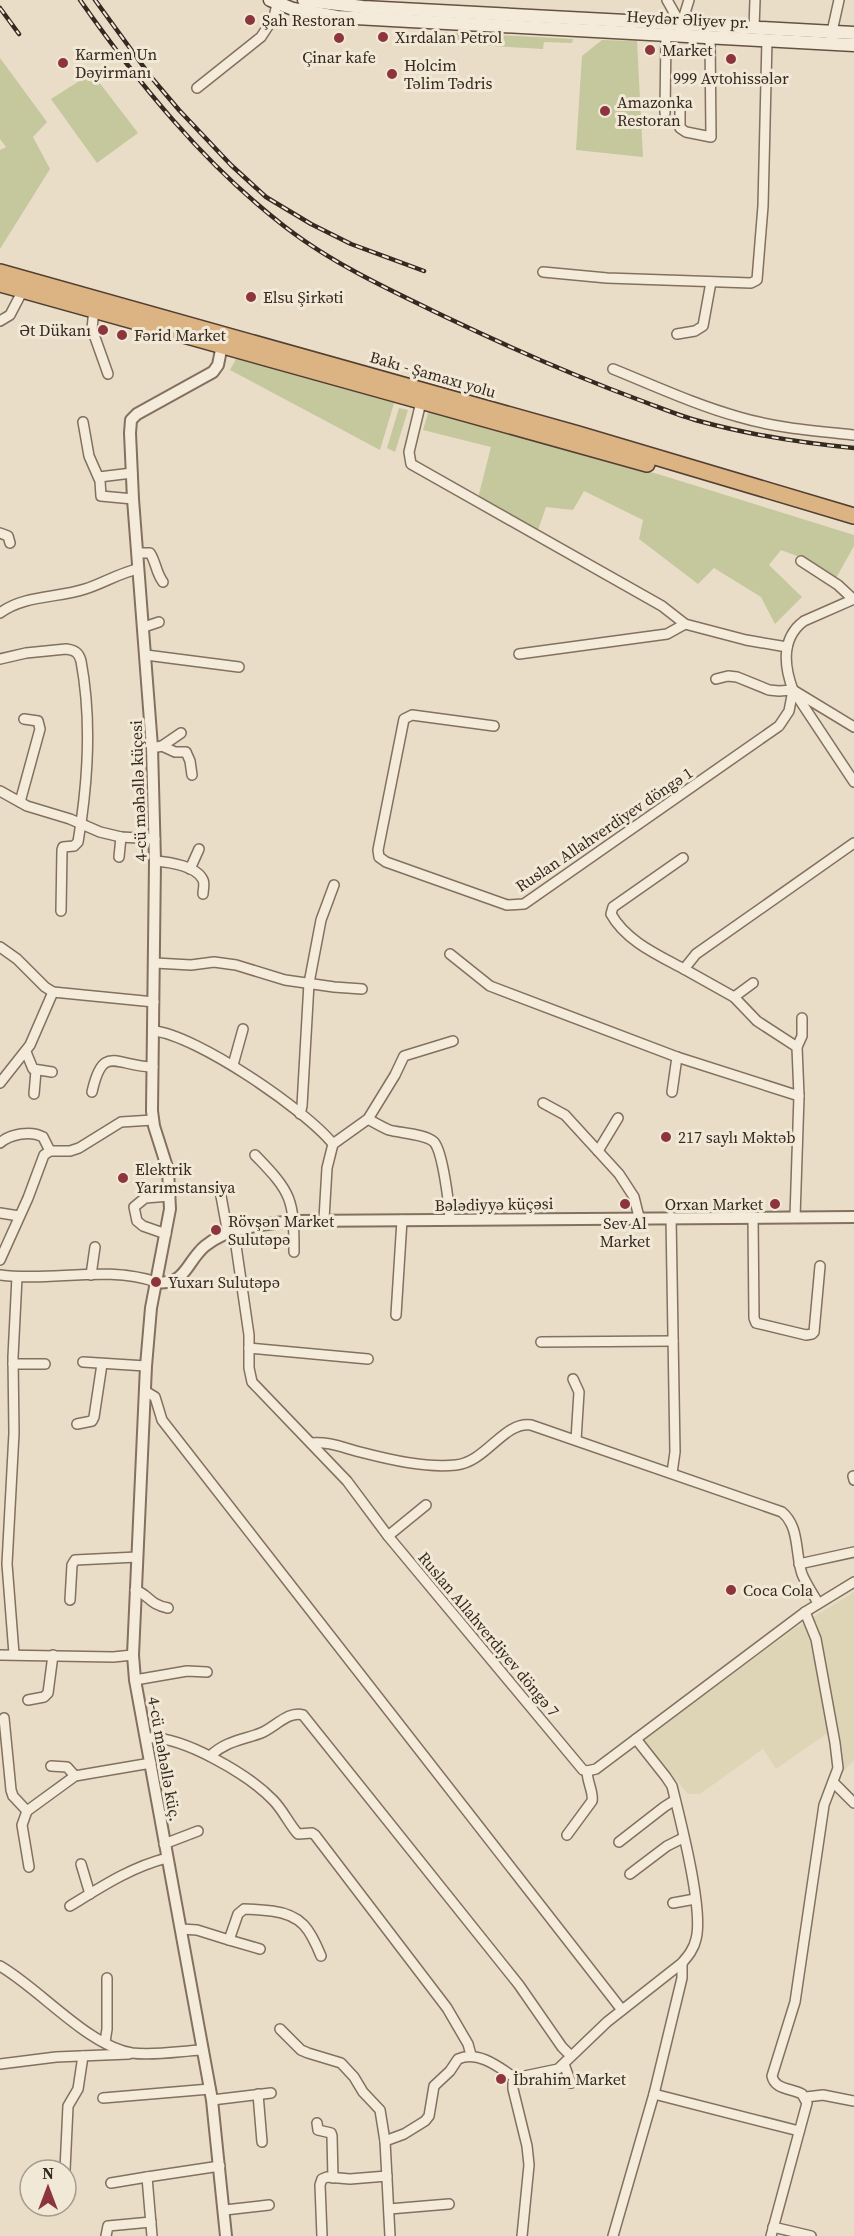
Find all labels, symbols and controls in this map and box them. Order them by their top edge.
street label: Heydər Əliyev pr. [626,5,750,33]
place label: Şah Restoran [262,9,356,31]
marker: Şah Restoran [243,13,257,27]
place label: Xırdalan Petrol [395,26,503,48]
marker: Xırdalan Petrol [376,30,390,44]
marker: Çinar kafe [332,31,346,45]
place label: Market [662,39,713,61]
place label: Karmen Un Dəyirmanı [75,43,157,83]
marker: Market [643,43,657,57]
place label: Çinar kafe [302,46,376,68]
marker: 999 Avtohissələr [724,52,738,66]
place label: Holcim Təlim Tədris [404,54,493,94]
marker: Karmen Un Dəyirmanı [56,56,70,70]
marker: Holcim Təlim Tədris [385,67,399,81]
place label: 999 Avtohissələr [673,67,789,89]
place label: Amazonka Restoran [617,91,694,131]
marker: Amazonka Restoran [598,104,612,118]
place label: Elsu Şirkəti [263,286,344,308]
marker: Elsu Şirkəti [244,290,258,304]
place label: Ət Dükanı [20,319,91,341]
marker: Ət Dükanı [96,323,110,337]
place label: Fərid Market [134,324,227,346]
marker: Fərid Market [115,328,129,342]
street label: Bakı - Şamaxı yolu [367,345,499,403]
street label: 4-cü məhəllə küçesi [125,720,151,862]
street label: Ruslan Allahverdiyev döngə 1 [511,761,697,897]
place label: 217 saylı Məktəb [678,1126,795,1148]
marker: 217 saylı Məktəb [659,1130,673,1144]
place label: Elektrik Yarımstansiya [135,1158,236,1198]
marker: Elektrik Yarımstansiya [116,1171,130,1185]
street label: Bələdiyyə küçəsi [434,1192,554,1216]
place label: Orxan Market [665,1193,764,1215]
marker: Sev Al Market [618,1197,632,1211]
marker: Orxan Market [768,1197,782,1211]
place label: Rövşən Market Sulutəpə [228,1210,335,1250]
place label: Sev Al Market [600,1212,651,1252]
marker: Rövşən Market Sulutəpə [209,1223,223,1237]
place label: Yuxarı Sulutəpə [168,1271,280,1293]
marker: Yuxarı Sulutəpə [149,1275,163,1289]
street label: Ruslan Allahverdiyev döngə 7 [413,1547,565,1721]
place label: Coca Cola [743,1579,814,1601]
marker: Coca Cola [724,1583,738,1597]
street label: 4-cü məhəllə küç. [143,1695,187,1823]
place label: İbrahim Market [513,2068,627,2090]
marker: İbrahim Market [494,2072,508,2086]
north arrow [18,2158,78,2218]
text: N [42,2162,54,2184]

